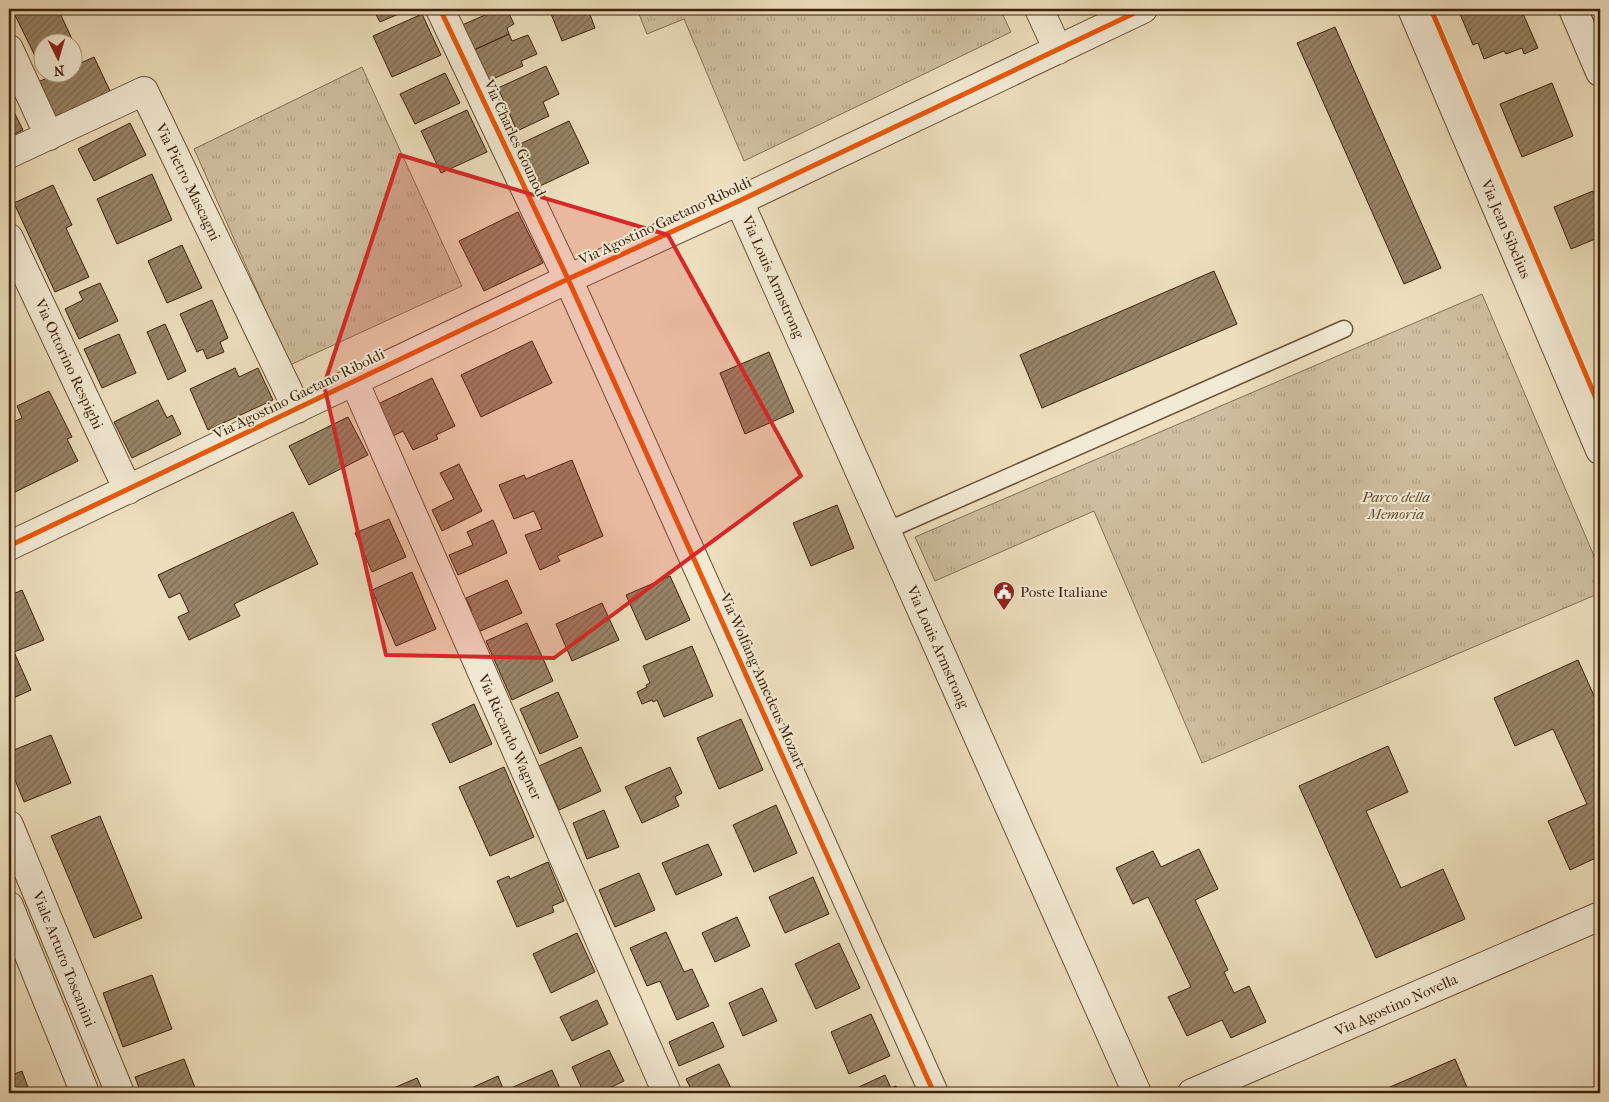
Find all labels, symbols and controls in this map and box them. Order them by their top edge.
north arrow [32,32,82,82]
text: N [53,62,65,79]
street label: Via Charles Gounod [480,76,550,200]
street label: Via Pietro Mascagni [151,119,225,244]
street label: Via Agostino Gaetano Riboldi [575,173,755,269]
street label: Via Jean Sibelius [1477,176,1535,282]
street label: Via Louis Armstrong [737,212,809,342]
street label: Via Ottorino Respighi [30,295,107,432]
street label: Via Agostino Gaetano Riboldi [210,344,388,444]
park label: Parco della Memoria [1361,488,1430,523]
public building icon: Poste Italiane [992,580,1016,611]
street label: Via Louis Armstrong [902,582,974,712]
place label: Poste Italiane [1020,583,1108,601]
street label: Via Wolfang Amedeus Mozart [716,589,810,772]
street label: Via Riccardo Wagner [474,670,546,803]
street label: Viale Arturo Toscanini [28,888,100,1030]
street label: Via Agostino Novella [1331,969,1461,1041]

